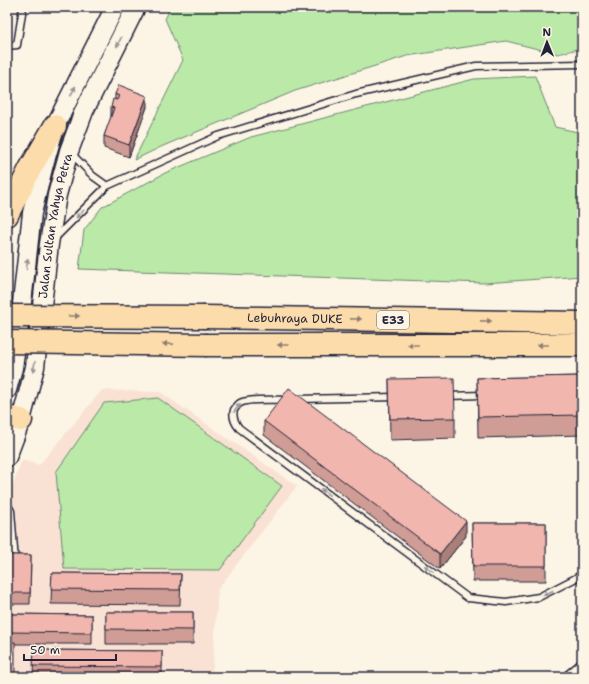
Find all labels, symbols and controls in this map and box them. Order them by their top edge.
north arrow [527,22,567,62]
text: N [542,25,552,40]
one-way arrow [116,36,122,48]
one-way arrow [70,86,76,97]
street label: Jalan Sultan Yahya Petra [35,151,76,299]
one-way arrow [75,209,85,219]
one-way arrow [23,258,30,270]
street label: Lebuhraya DUKE [247,310,343,327]
road number: E33 [377,311,409,329]
one-way arrow [68,313,81,319]
one-way arrow [350,316,362,323]
one-way arrow [480,318,493,324]
one-way arrow [162,341,174,348]
one-way arrow [276,342,289,348]
one-way arrow [406,342,419,348]
one-way arrow [536,342,549,348]
one-way arrow [31,360,37,373]
one-way arrow [233,402,241,413]
one-way arrow [319,487,330,496]
one-way arrow [424,565,434,573]
one-way arrow [542,589,553,596]
scale bar [24,636,116,662]
text: 50 m [30,642,60,658]

